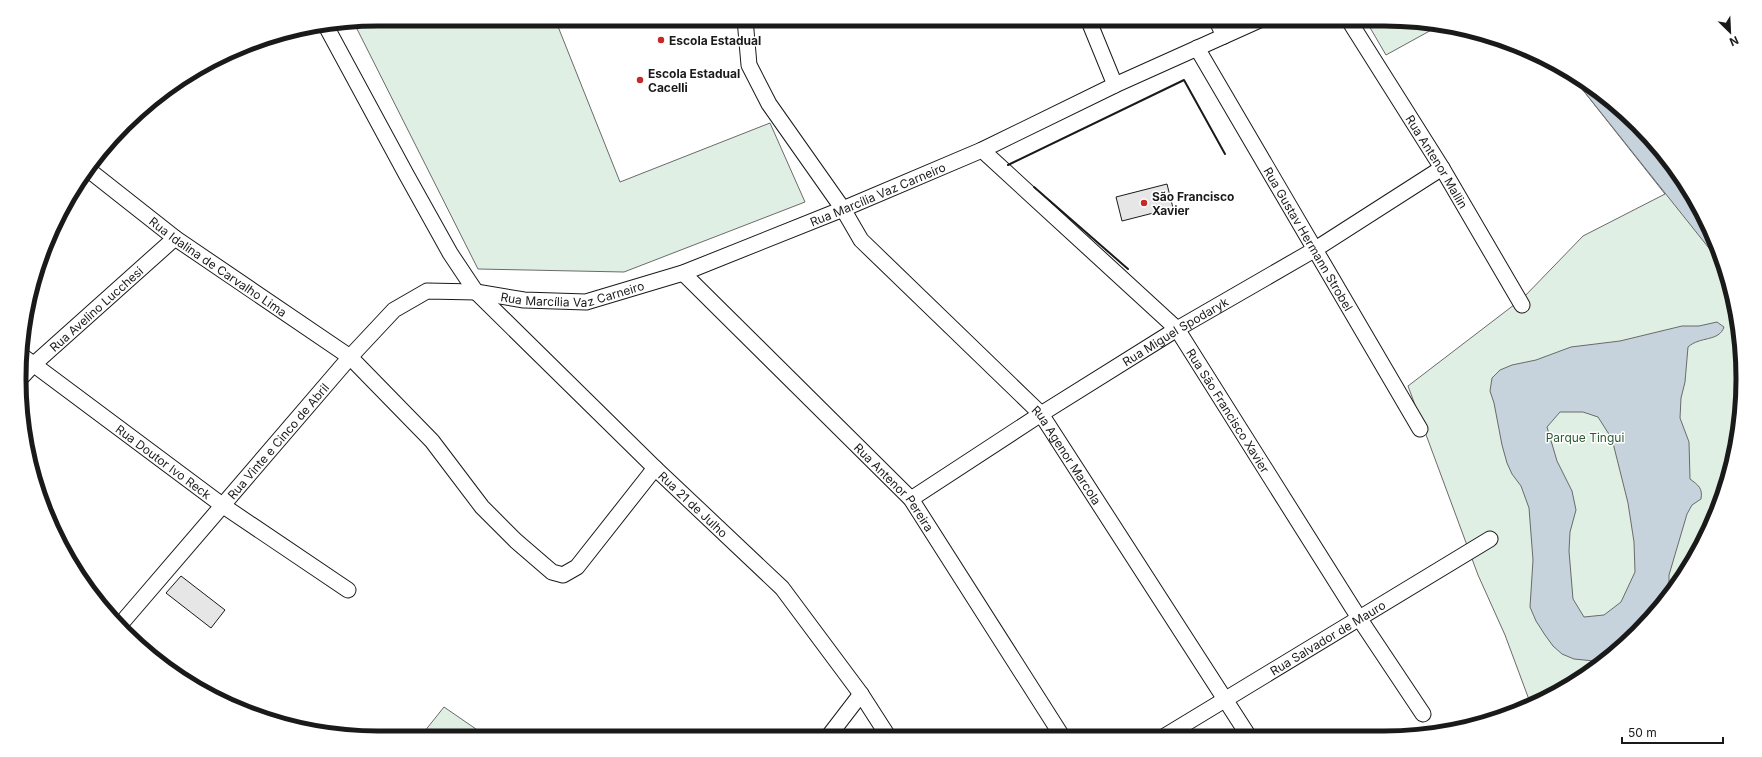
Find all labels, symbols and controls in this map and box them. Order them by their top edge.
north arrow [1710,12,1750,52]
place label: Escola Estadual [669,33,761,48]
text: N [1727,33,1741,49]
marker: Escola Estadual [656,35,666,45]
place label: Escola Estadual Cacelli [648,66,740,95]
marker: Escola Estadual Cacelli [635,75,645,85]
street label: Rua Antenor Mallin [1403,112,1471,211]
street label: Rua Marcília Vaz Carneiro [808,159,948,229]
street label: Rua Gustav Hermann Strobel [1261,164,1357,313]
place label: São Francisco Xavier [1152,189,1234,218]
marker: São Francisco Xavier [1139,198,1149,208]
street label: Rua Idalina de Carvalho Lima [146,213,290,320]
street label: Rua Avelino Lucchesi [46,263,146,354]
street label: Rua Marcília Vaz Carneiro [499,278,646,310]
street label: Rua Miguel Spodaryk [1119,293,1231,369]
street label: Rua São Francisco Xavier [1184,346,1273,476]
street label: Rua Vinte e Cinco de Abril [224,380,332,502]
street label: Rua Agenor Marcola [1029,402,1105,507]
street label: Rua Doutor Ivo Reck [113,421,215,502]
park label: Parque Tingui [1546,430,1624,445]
street label: Rua Antenor Pereira [851,440,937,534]
street label: Rua 21 de Julho [656,468,731,540]
street label: Rua Salvador de Mauro [1267,597,1388,678]
scale bar [1622,719,1723,745]
text: 50 m [1628,725,1657,740]

